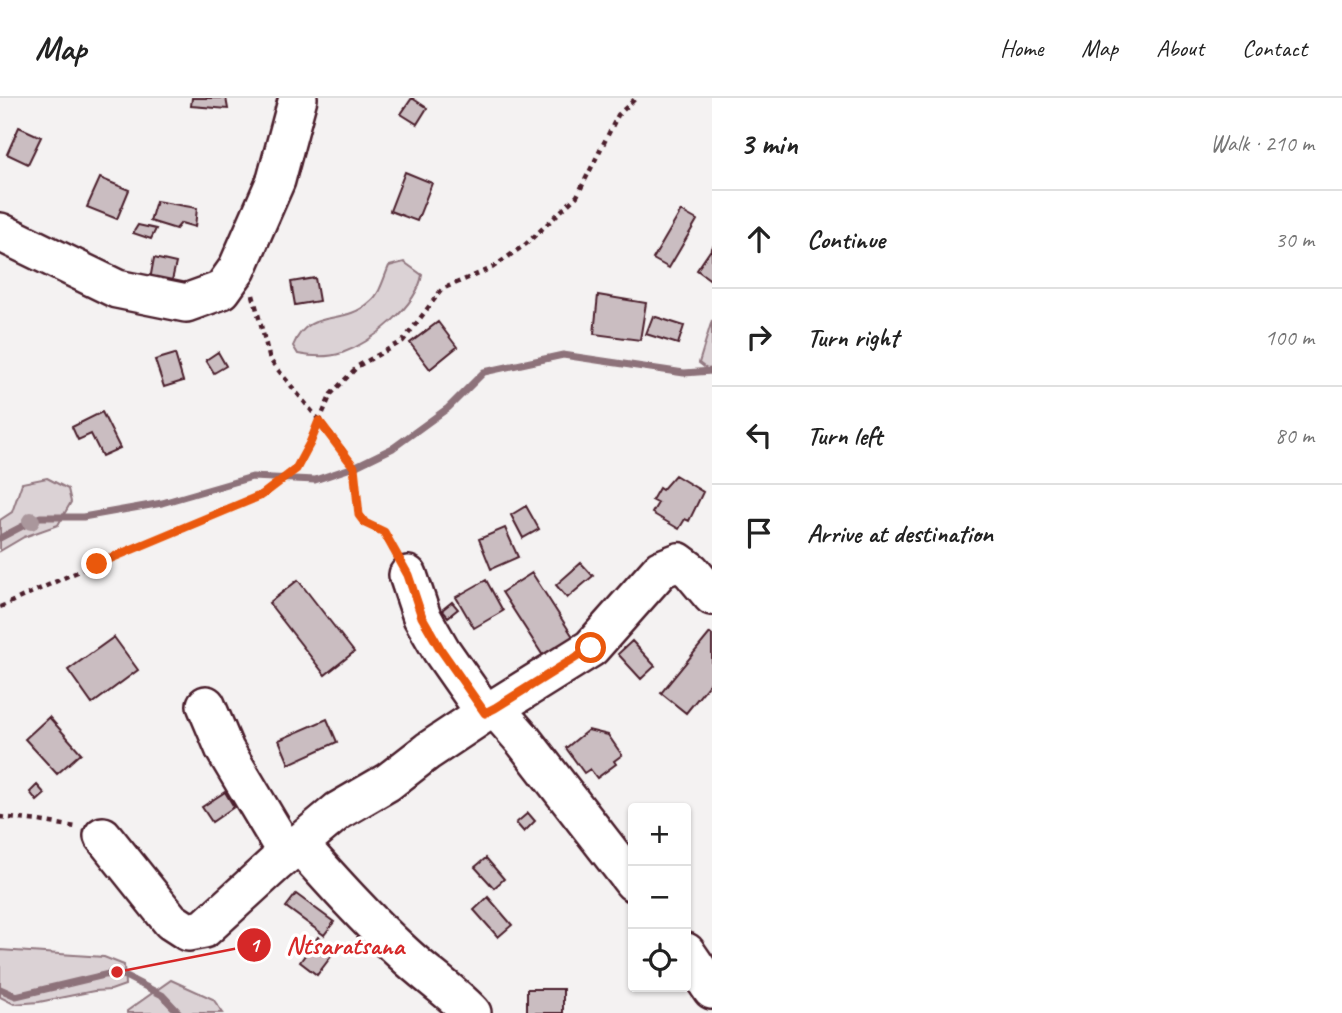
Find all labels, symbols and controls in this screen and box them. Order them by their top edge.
text: Map [35,27,86,69]
text: Home [1000,33,1043,63]
text: Map [1081,33,1118,63]
text: About [1156,33,1204,63]
text: Contact [1242,33,1307,63]
text: 3 min [740,125,797,163]
text: Walk · 210 m [1210,129,1314,158]
icon: ahead [740,220,778,258]
text: Continue [807,223,885,256]
text: 30 m [1275,225,1314,254]
icon: right [740,318,778,356]
text: Turn right [807,321,898,354]
text: 100 m [1265,323,1314,352]
icon: left [740,416,778,454]
text: Turn left [807,419,882,452]
text: 80 m [1275,421,1314,450]
icon: arrive [740,514,778,552]
text: Arrive at destination [807,517,993,550]
route end [81,548,112,579]
route start [575,632,606,663]
map controls [628,803,691,992]
button: + [628,803,691,866]
button: − [628,866,691,929]
callout: Ntsaratsana [237,922,418,969]
text: Ntsaratsana [286,929,406,962]
button: locate [628,929,691,992]
text: 1 [249,932,261,958]

